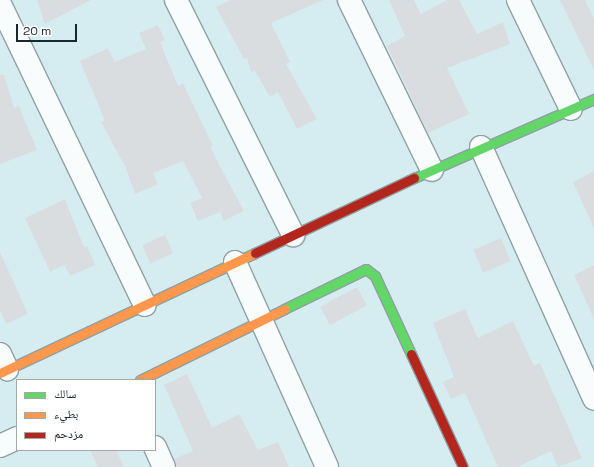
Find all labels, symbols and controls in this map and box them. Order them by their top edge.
scale bar [18,16,79,42]
text: 20 m [23,23,51,39]
legend [16,379,156,451]
text: سالك [54,386,76,402]
text: بطيء [54,406,78,422]
text: مزدحم [54,426,83,442]

